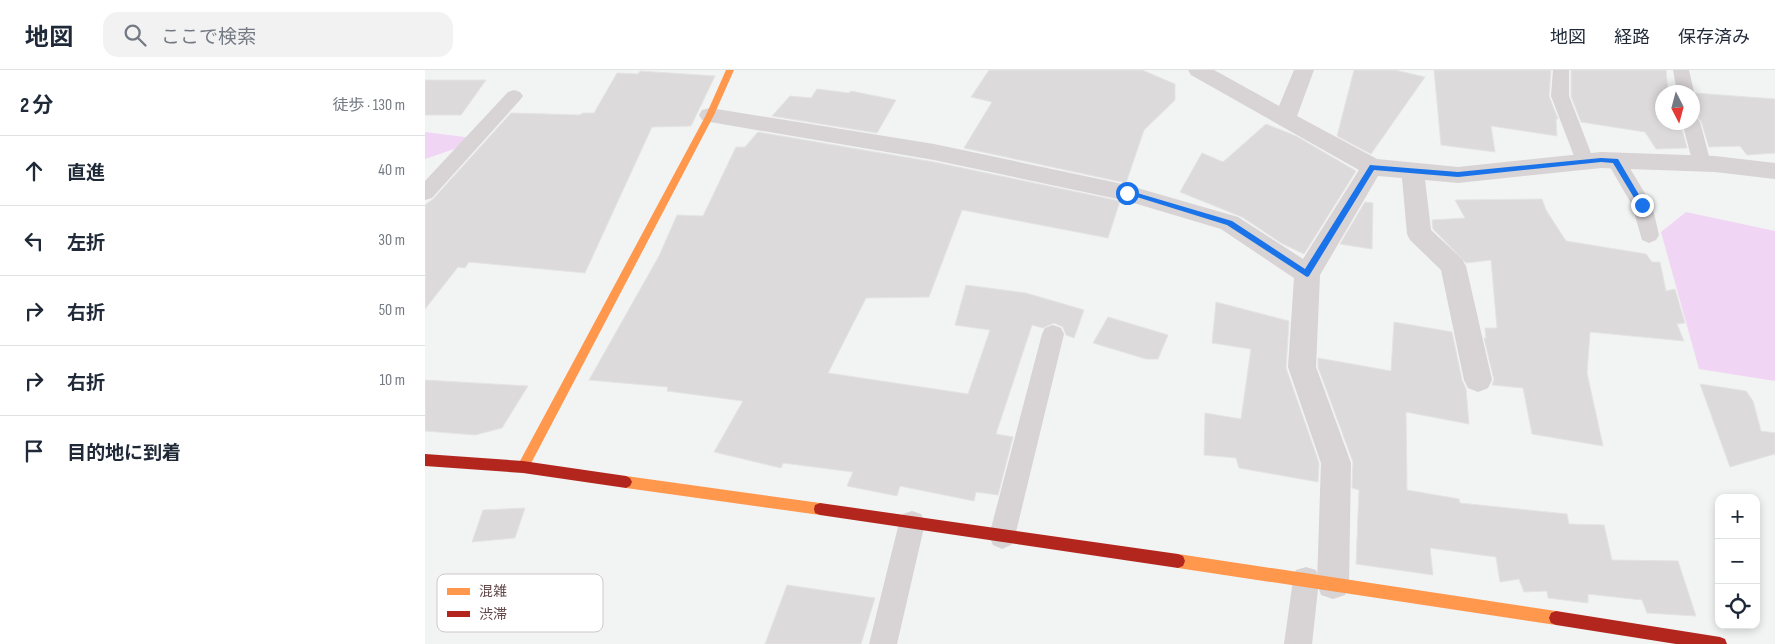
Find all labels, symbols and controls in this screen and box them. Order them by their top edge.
search box [103,12,453,57]
icon: search [121,21,149,49]
text: 地図 [25,23,73,52]
text: ここで検索 [161,26,256,49]
text: 地図 [1550,27,1586,48]
text: 経路 [1614,27,1650,48]
text: 保存済み [1678,27,1750,48]
north arrow [1655,85,1700,130]
text: 2 分 [20,93,53,118]
text: 徒歩 · 130 m [332,96,405,115]
icon: ahead [20,157,48,185]
text: 40 m [378,161,405,180]
text: 直進 [67,162,105,185]
route start [1116,182,1139,205]
route end [1631,194,1654,217]
icon: left [20,227,48,255]
text: 30 m [378,231,405,250]
text: 左折 [67,232,105,255]
icon: right [20,297,48,325]
text: 50 m [379,301,405,320]
text: 右折 [67,302,105,325]
icon: right [20,367,48,395]
text: 10 m [379,371,405,390]
text: 右折 [67,372,105,395]
icon: arrive [20,437,48,465]
text: 目的地に到着 [67,442,181,465]
map controls [1715,494,1760,629]
button: + [1715,494,1760,539]
button: − [1715,539,1760,584]
legend [437,574,603,632]
text: 混雑 [479,583,507,600]
button: locate [1715,584,1760,629]
text: 渋滞 [479,606,507,623]

